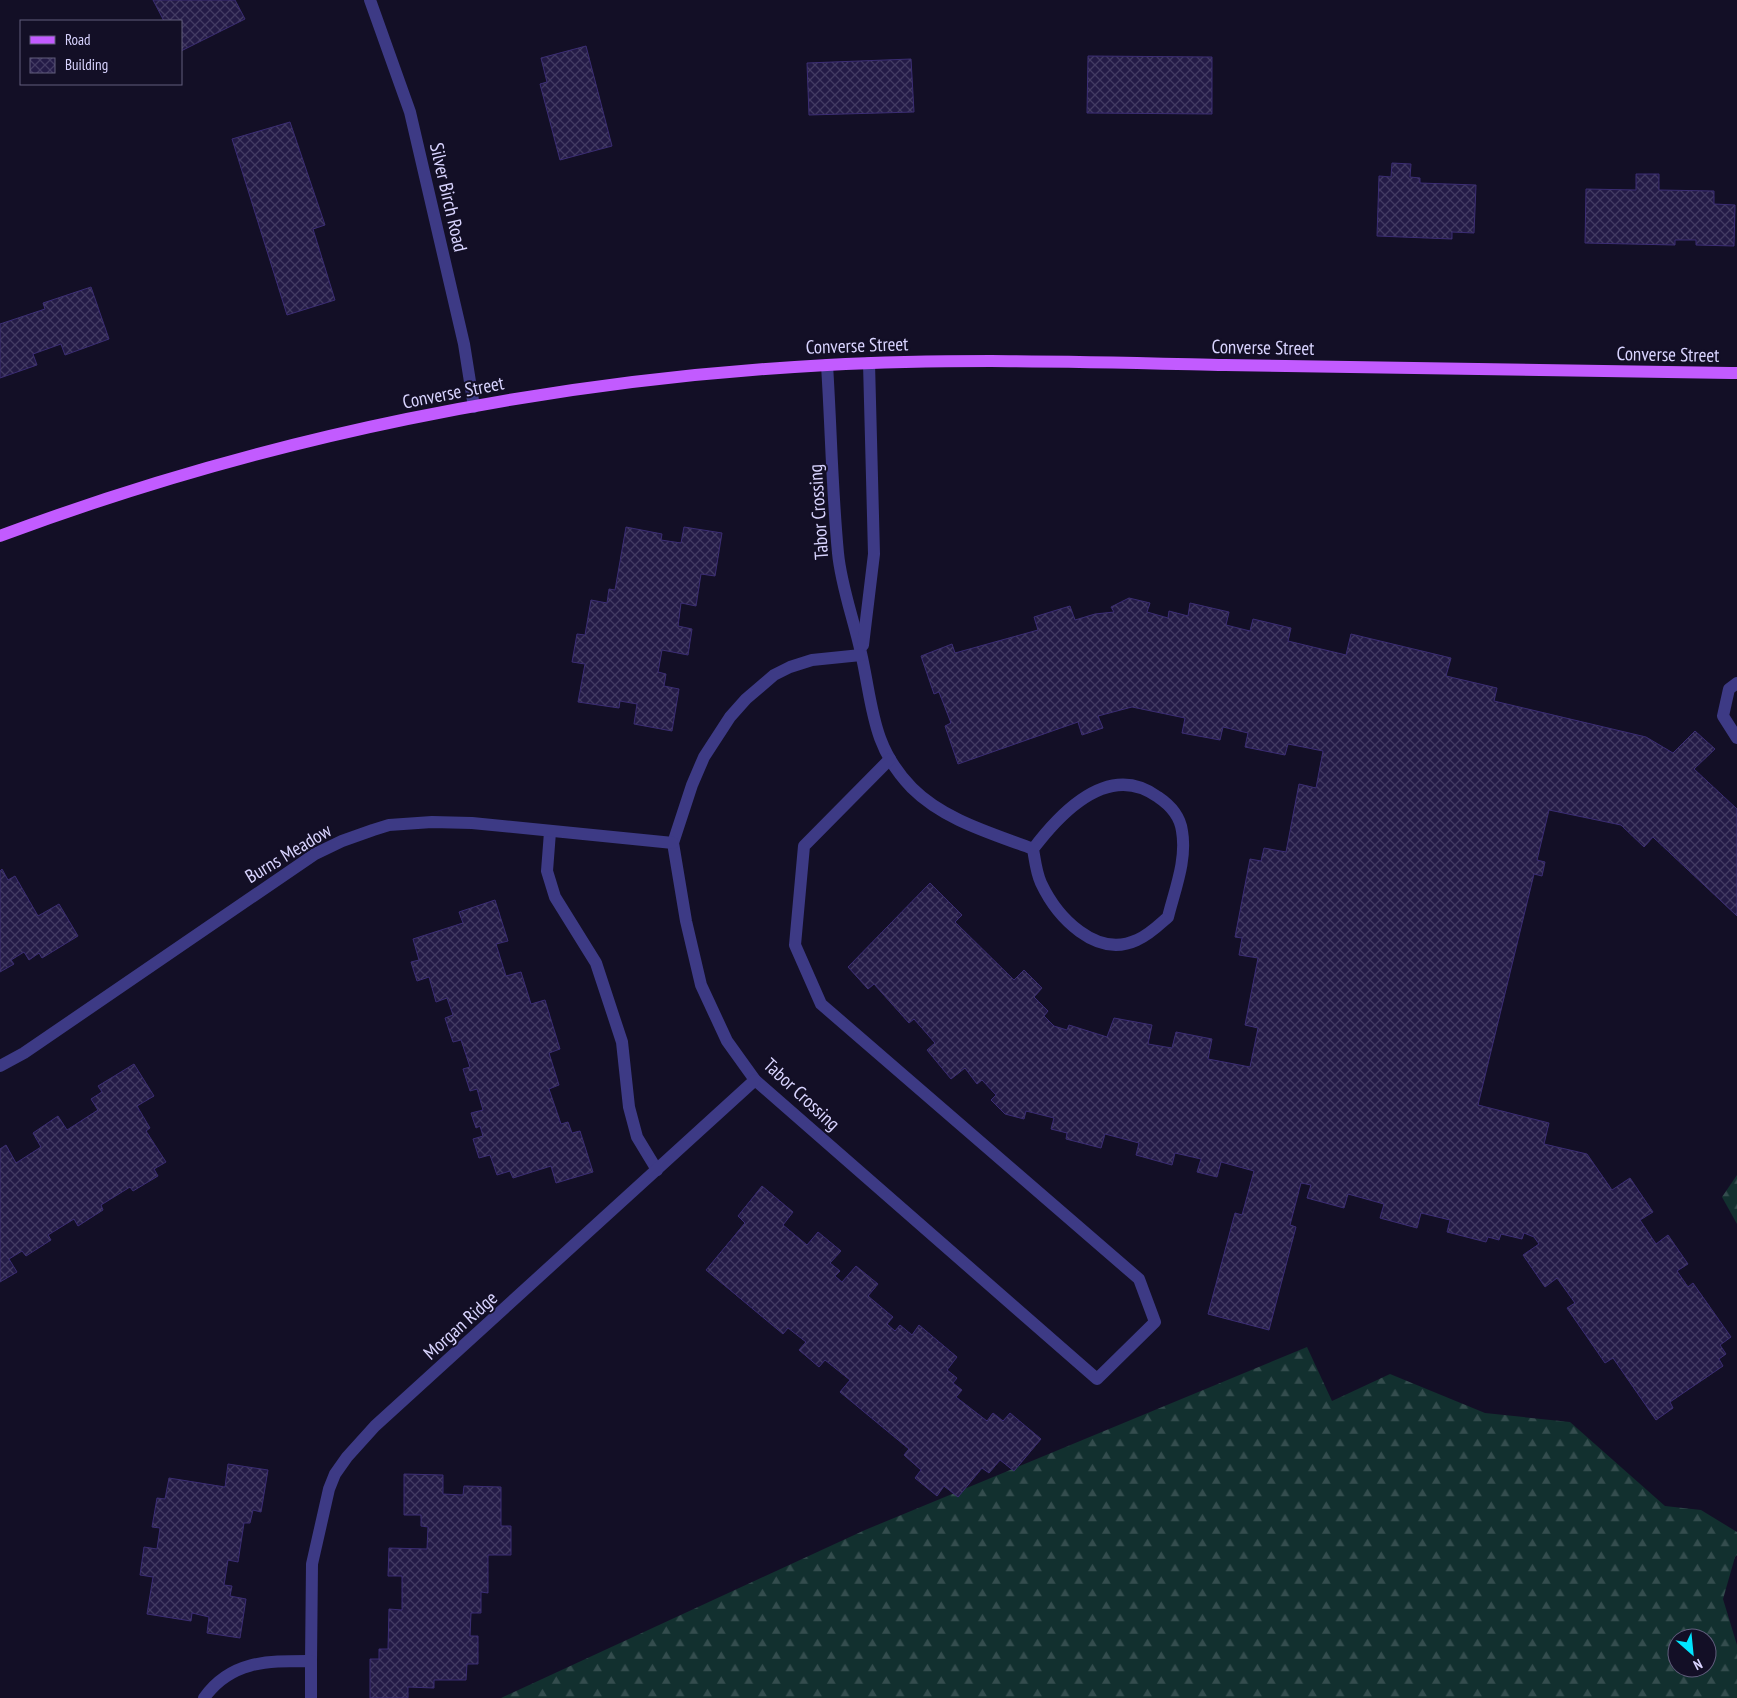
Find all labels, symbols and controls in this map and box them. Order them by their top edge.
legend [20,20,182,85]
text: Road [65,30,91,49]
text: Building [65,55,108,74]
street label: Silver Birch Road [425,140,473,254]
street label: Converse Street [805,331,910,359]
street label: Converse Street [1211,334,1315,360]
street label: Converse Street [1616,341,1720,367]
street label: Converse Street [400,370,506,414]
street label: Tabor Crossing [803,463,833,561]
street label: Burns Meadow [241,818,336,888]
street label: Tabor Crossing [759,1053,845,1135]
street label: Morgan Ridge [418,1285,502,1364]
north arrow [1667,1628,1717,1678]
text: N [1690,1655,1705,1674]

